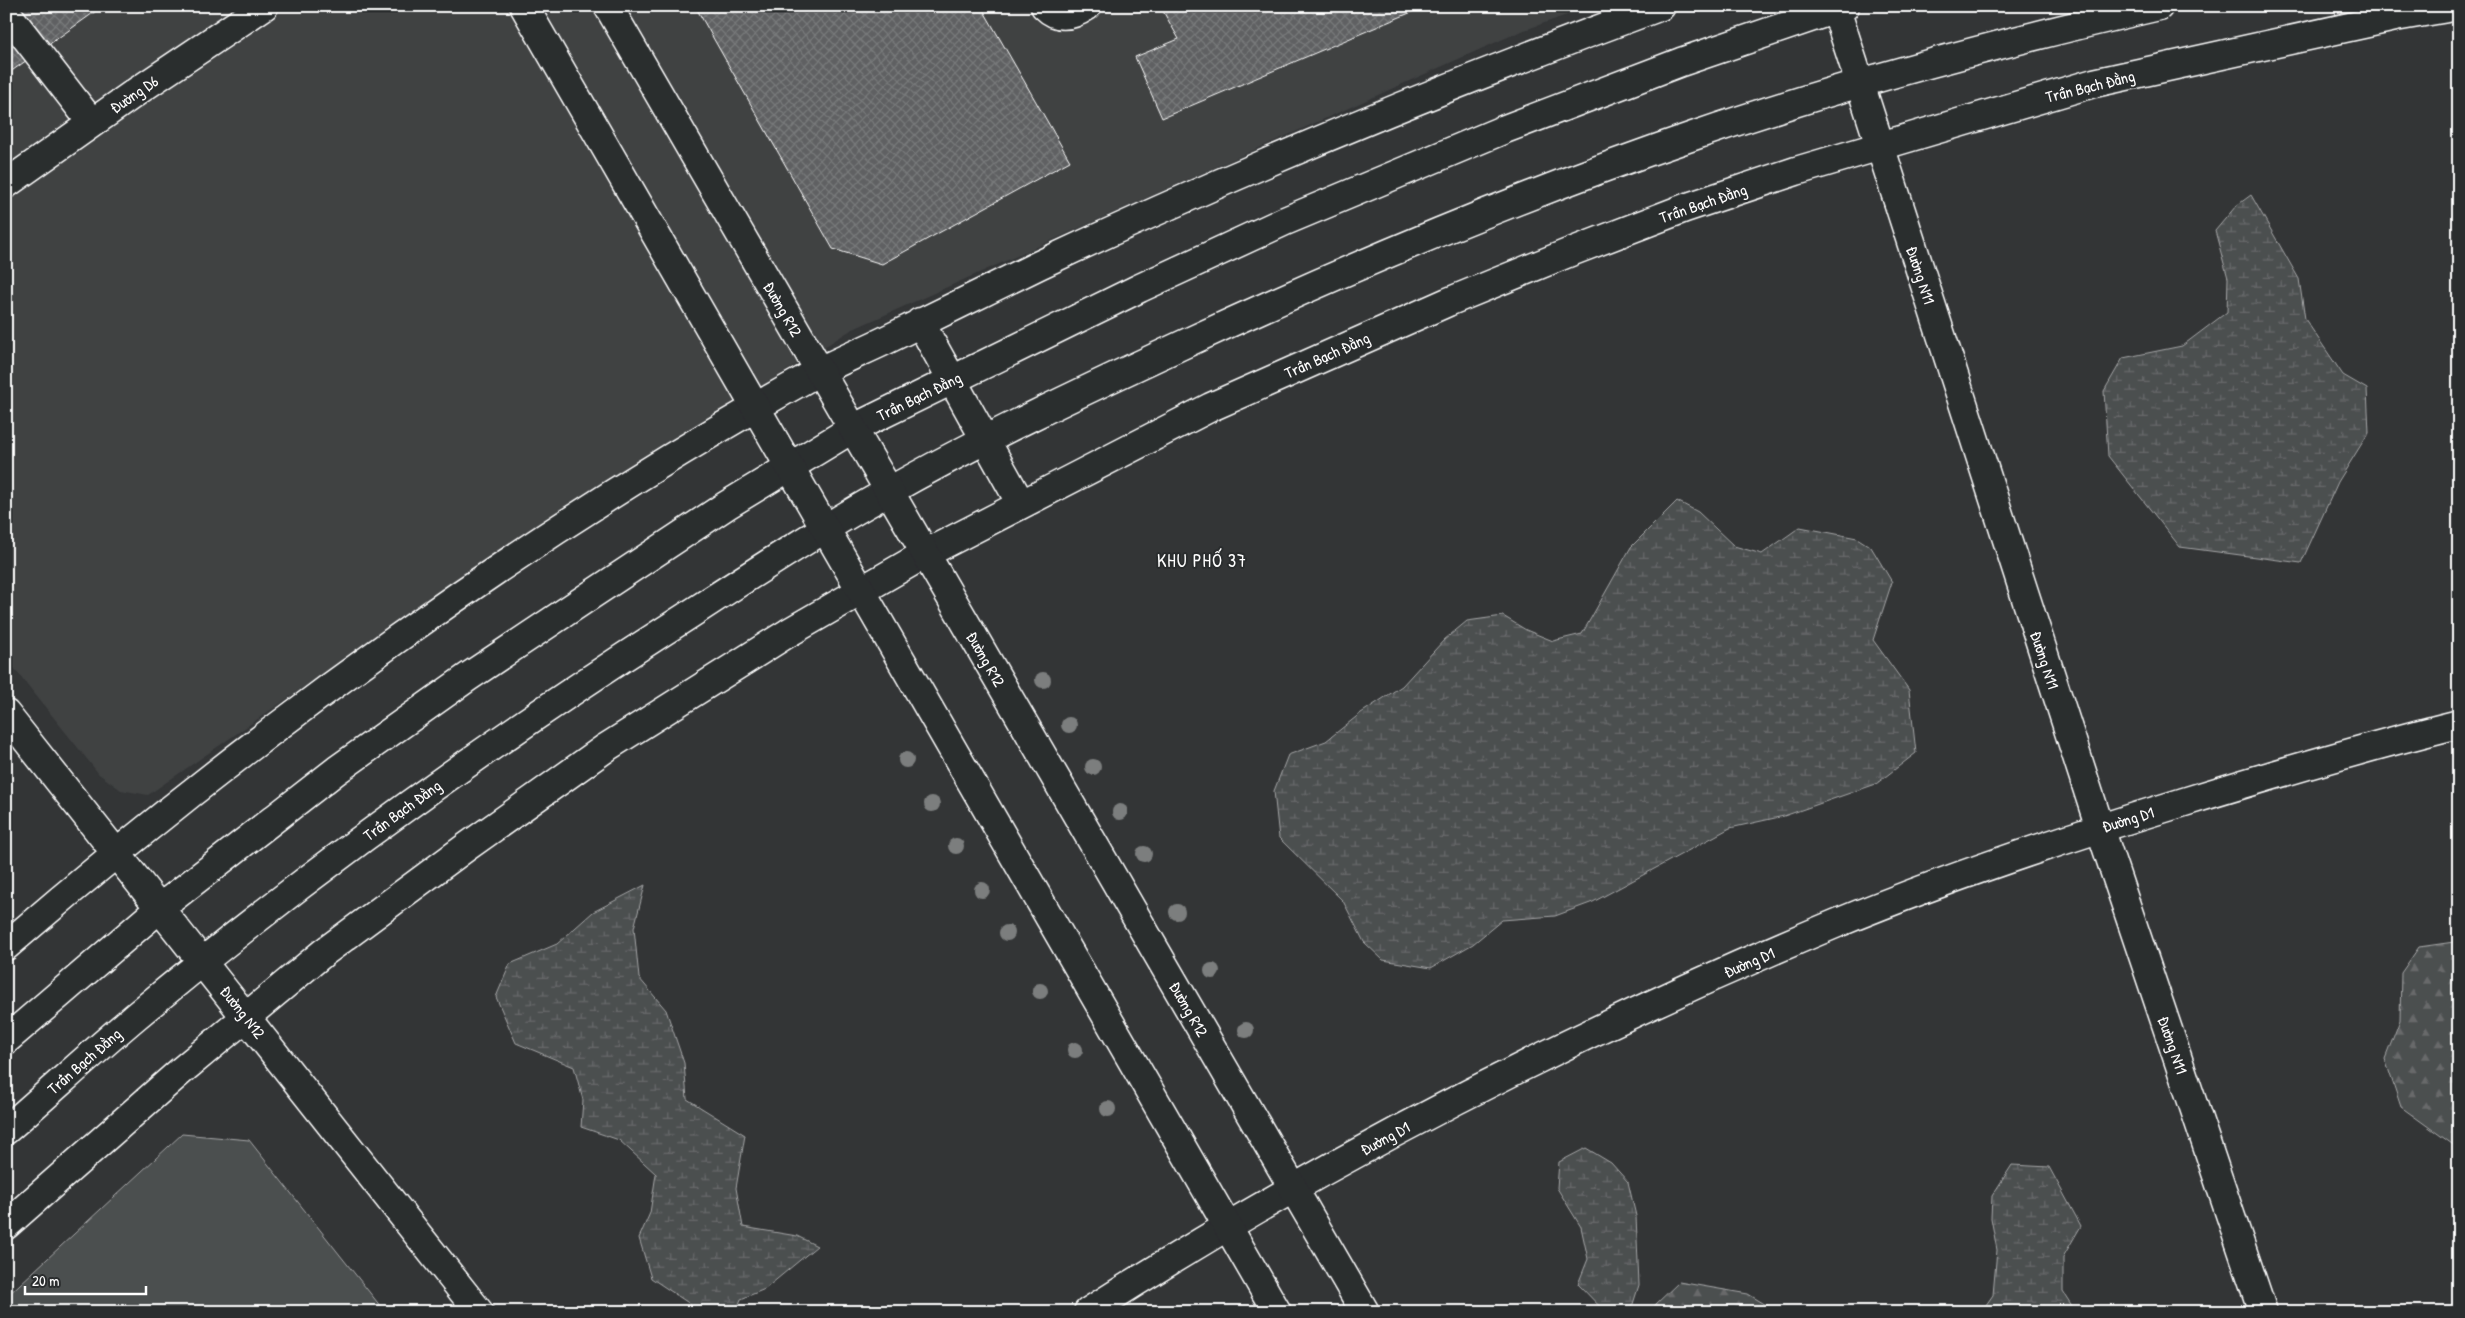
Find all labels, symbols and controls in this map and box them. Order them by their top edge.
street label: Trần Bạch Đằng [2043,64,2137,108]
street label: Đường D6 [106,70,162,118]
street label: Trần Bạch Đằng [1656,178,1750,228]
street label: Đường N11 [1901,243,1941,307]
street label: Đường R12 [758,277,808,341]
street label: Trần Bạch Đằng [1281,326,1373,384]
street label: Trần Bạch Đằng [873,366,965,426]
district label: KHU PHỐ 37 [1157,548,1247,573]
street label: Đường R12 [961,627,1011,691]
street label: Đường N11 [2025,628,2065,692]
street label: Trần Bạch Đằng [359,774,445,846]
street label: Đường D1 [2099,801,2157,837]
street label: Đường D1 [1720,941,1778,982]
street label: Đường R12 [1164,977,1214,1041]
street label: Đường N12 [215,981,271,1043]
street label: Đường N11 [2153,1013,2193,1077]
street label: Trần Bạch Đằng [42,1023,126,1099]
street label: Đường D1 [1356,1116,1414,1160]
scale bar [25,1263,146,1295]
text: 20 m [32,1270,59,1291]

